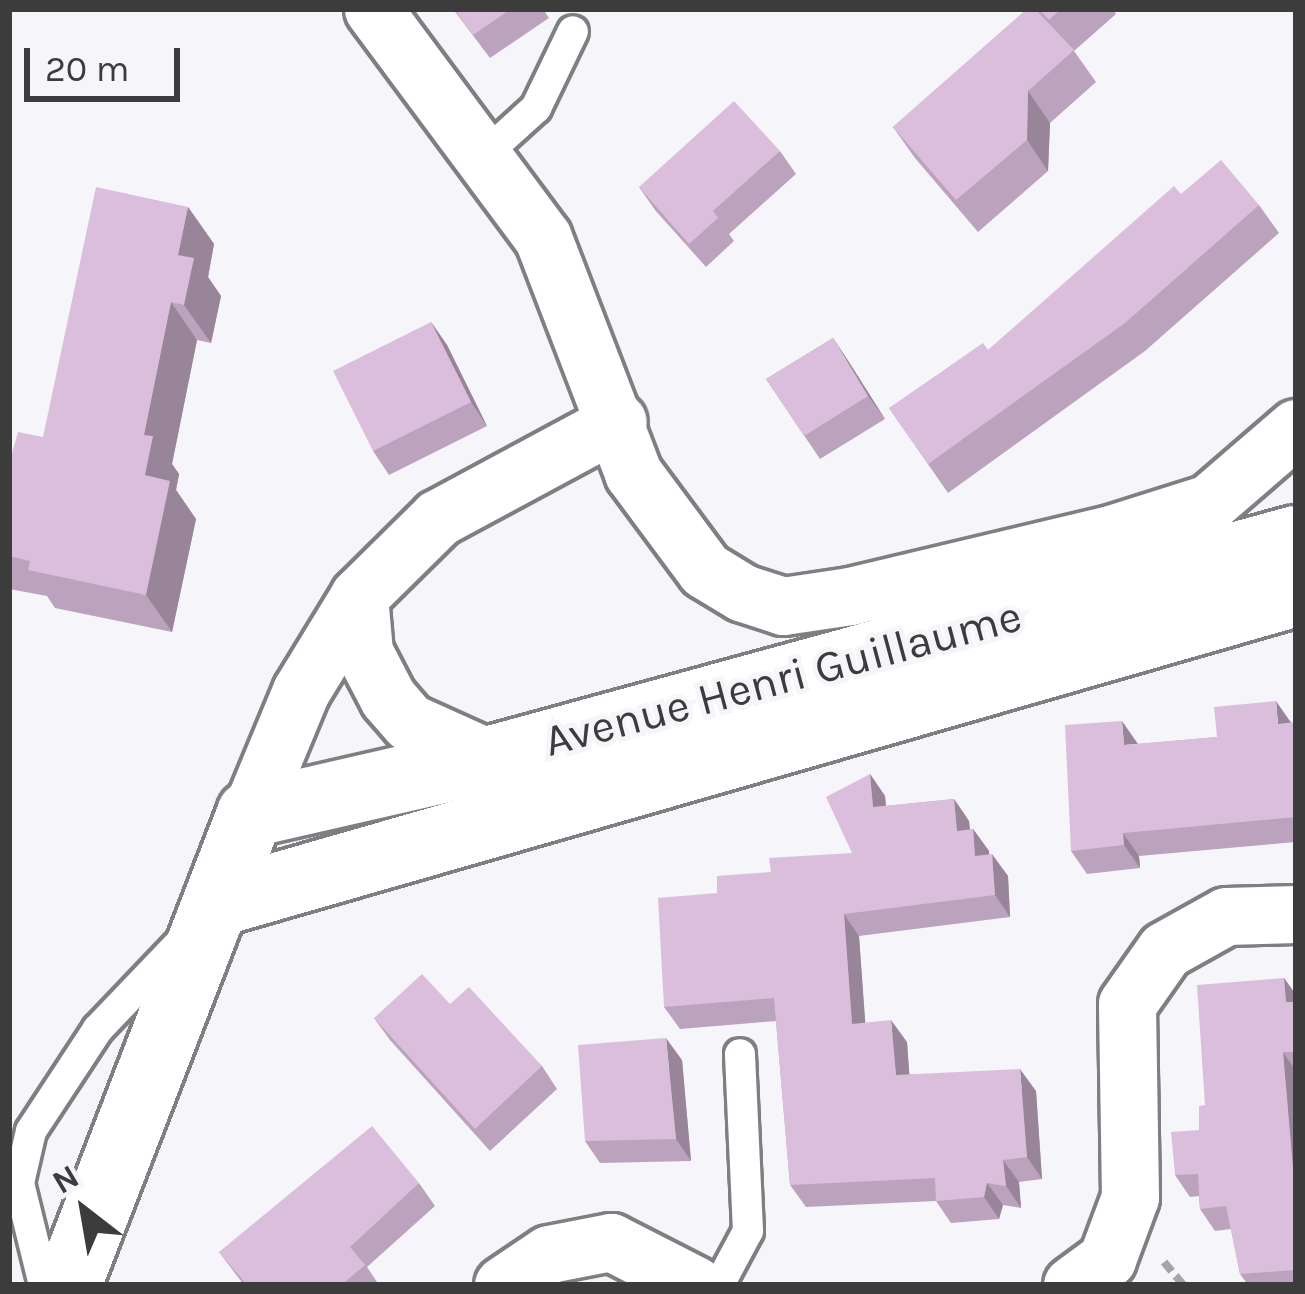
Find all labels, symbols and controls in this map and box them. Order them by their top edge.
scale bar [30,24,186,98]
text: 20 m [45,48,129,90]
street label: Avenue Henri Guillaume [539,589,1027,769]
north arrow [24,1150,144,1270]
text: N [46,1157,85,1202]

